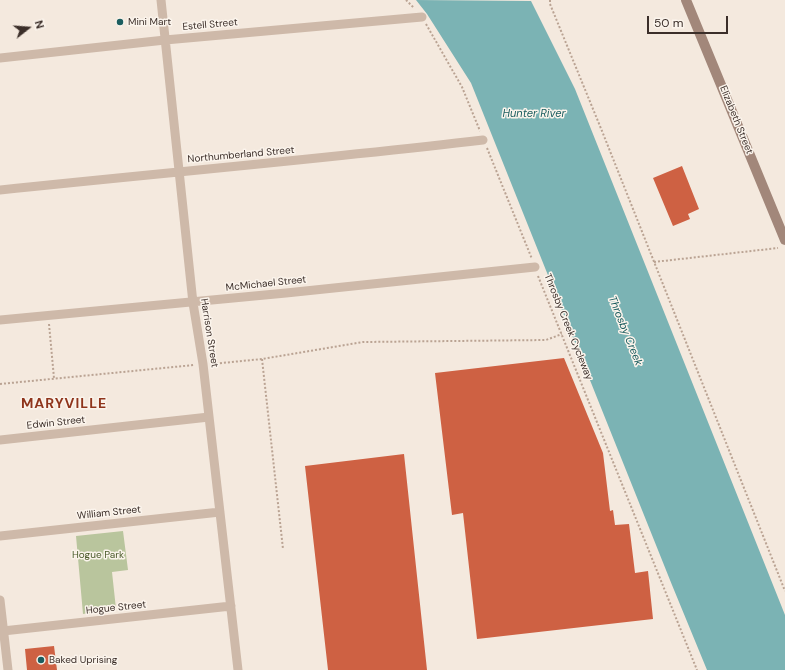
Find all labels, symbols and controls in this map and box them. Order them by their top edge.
north arrow [8,8,48,48]
scale bar [649,8,730,34]
text: 50 m [654,15,683,31]
place label: Mini Mart [128,16,171,28]
marker: Mini Mart [115,17,125,27]
street label: Estell Street [182,17,238,33]
text: N [32,19,47,30]
street label: Elizabeth Street [717,84,755,156]
water label: Hunter River [503,107,565,121]
street label: Northumberland Street [187,144,295,166]
street label: Throsby Creek Cycleway [541,272,595,382]
street label: McMichael Street [225,274,307,294]
water label: Throsby Creek [605,294,645,368]
street label: Harrison Street [198,298,220,368]
district label: MARYVILLE [21,396,107,412]
street label: Edwin Street [26,414,86,432]
street label: William Street [76,504,142,522]
park label: Hogue Park [72,549,124,561]
street label: Hogue Street [85,599,147,617]
place label: Baked Uprising [49,654,117,666]
marker: Baked Uprising [36,655,46,665]

